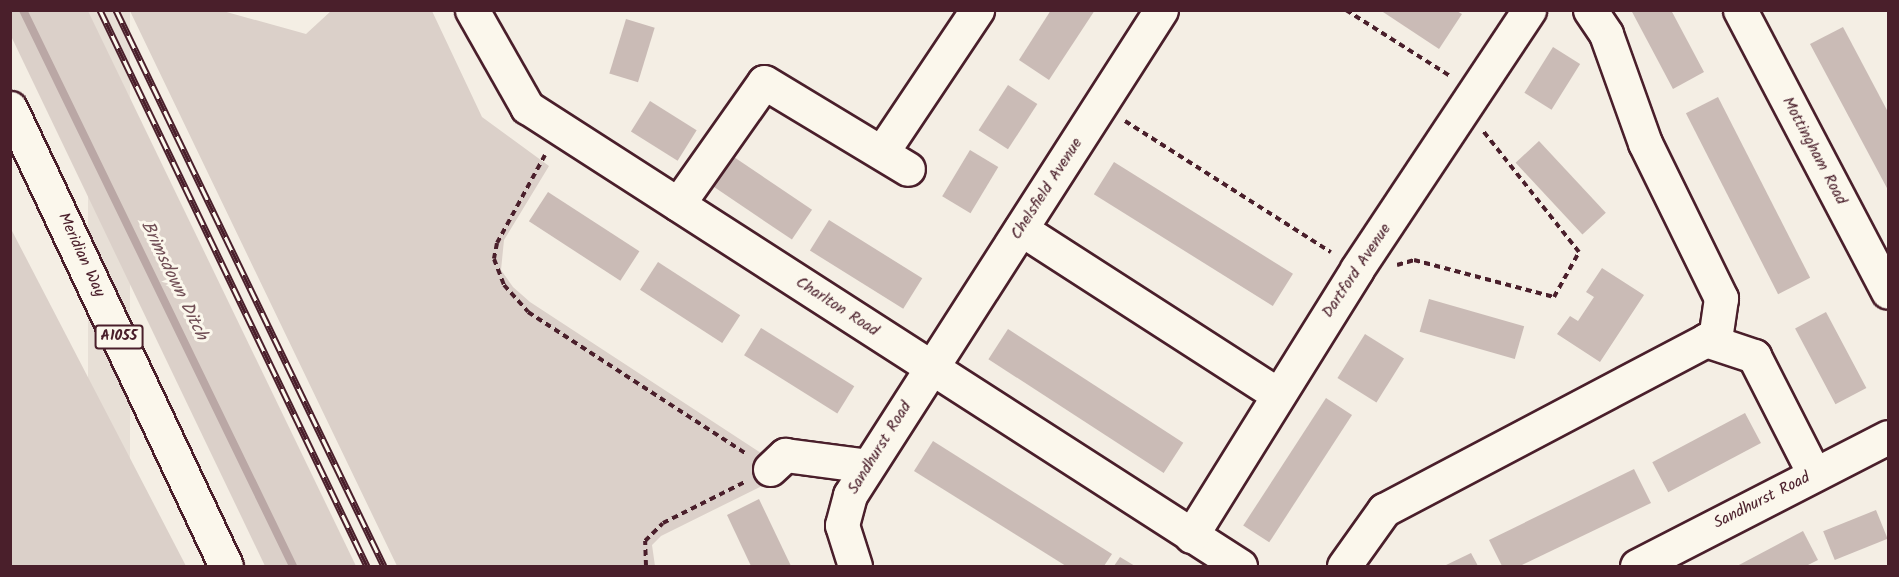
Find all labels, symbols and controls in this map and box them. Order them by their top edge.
street label: Mottingham Road [1777,94,1851,208]
street label: Chelsfield Avenue [1007,135,1087,243]
street label: Meridian Way [53,210,109,300]
water label: Brimsdown Ditch [135,218,211,344]
street label: Dartford Avenue [1318,220,1396,322]
street label: Charlton Road [792,273,882,341]
road number: A1055 [94,325,144,349]
street label: Sandhurst Road [844,398,916,498]
street label: Sandhurst Road [1711,468,1813,534]

